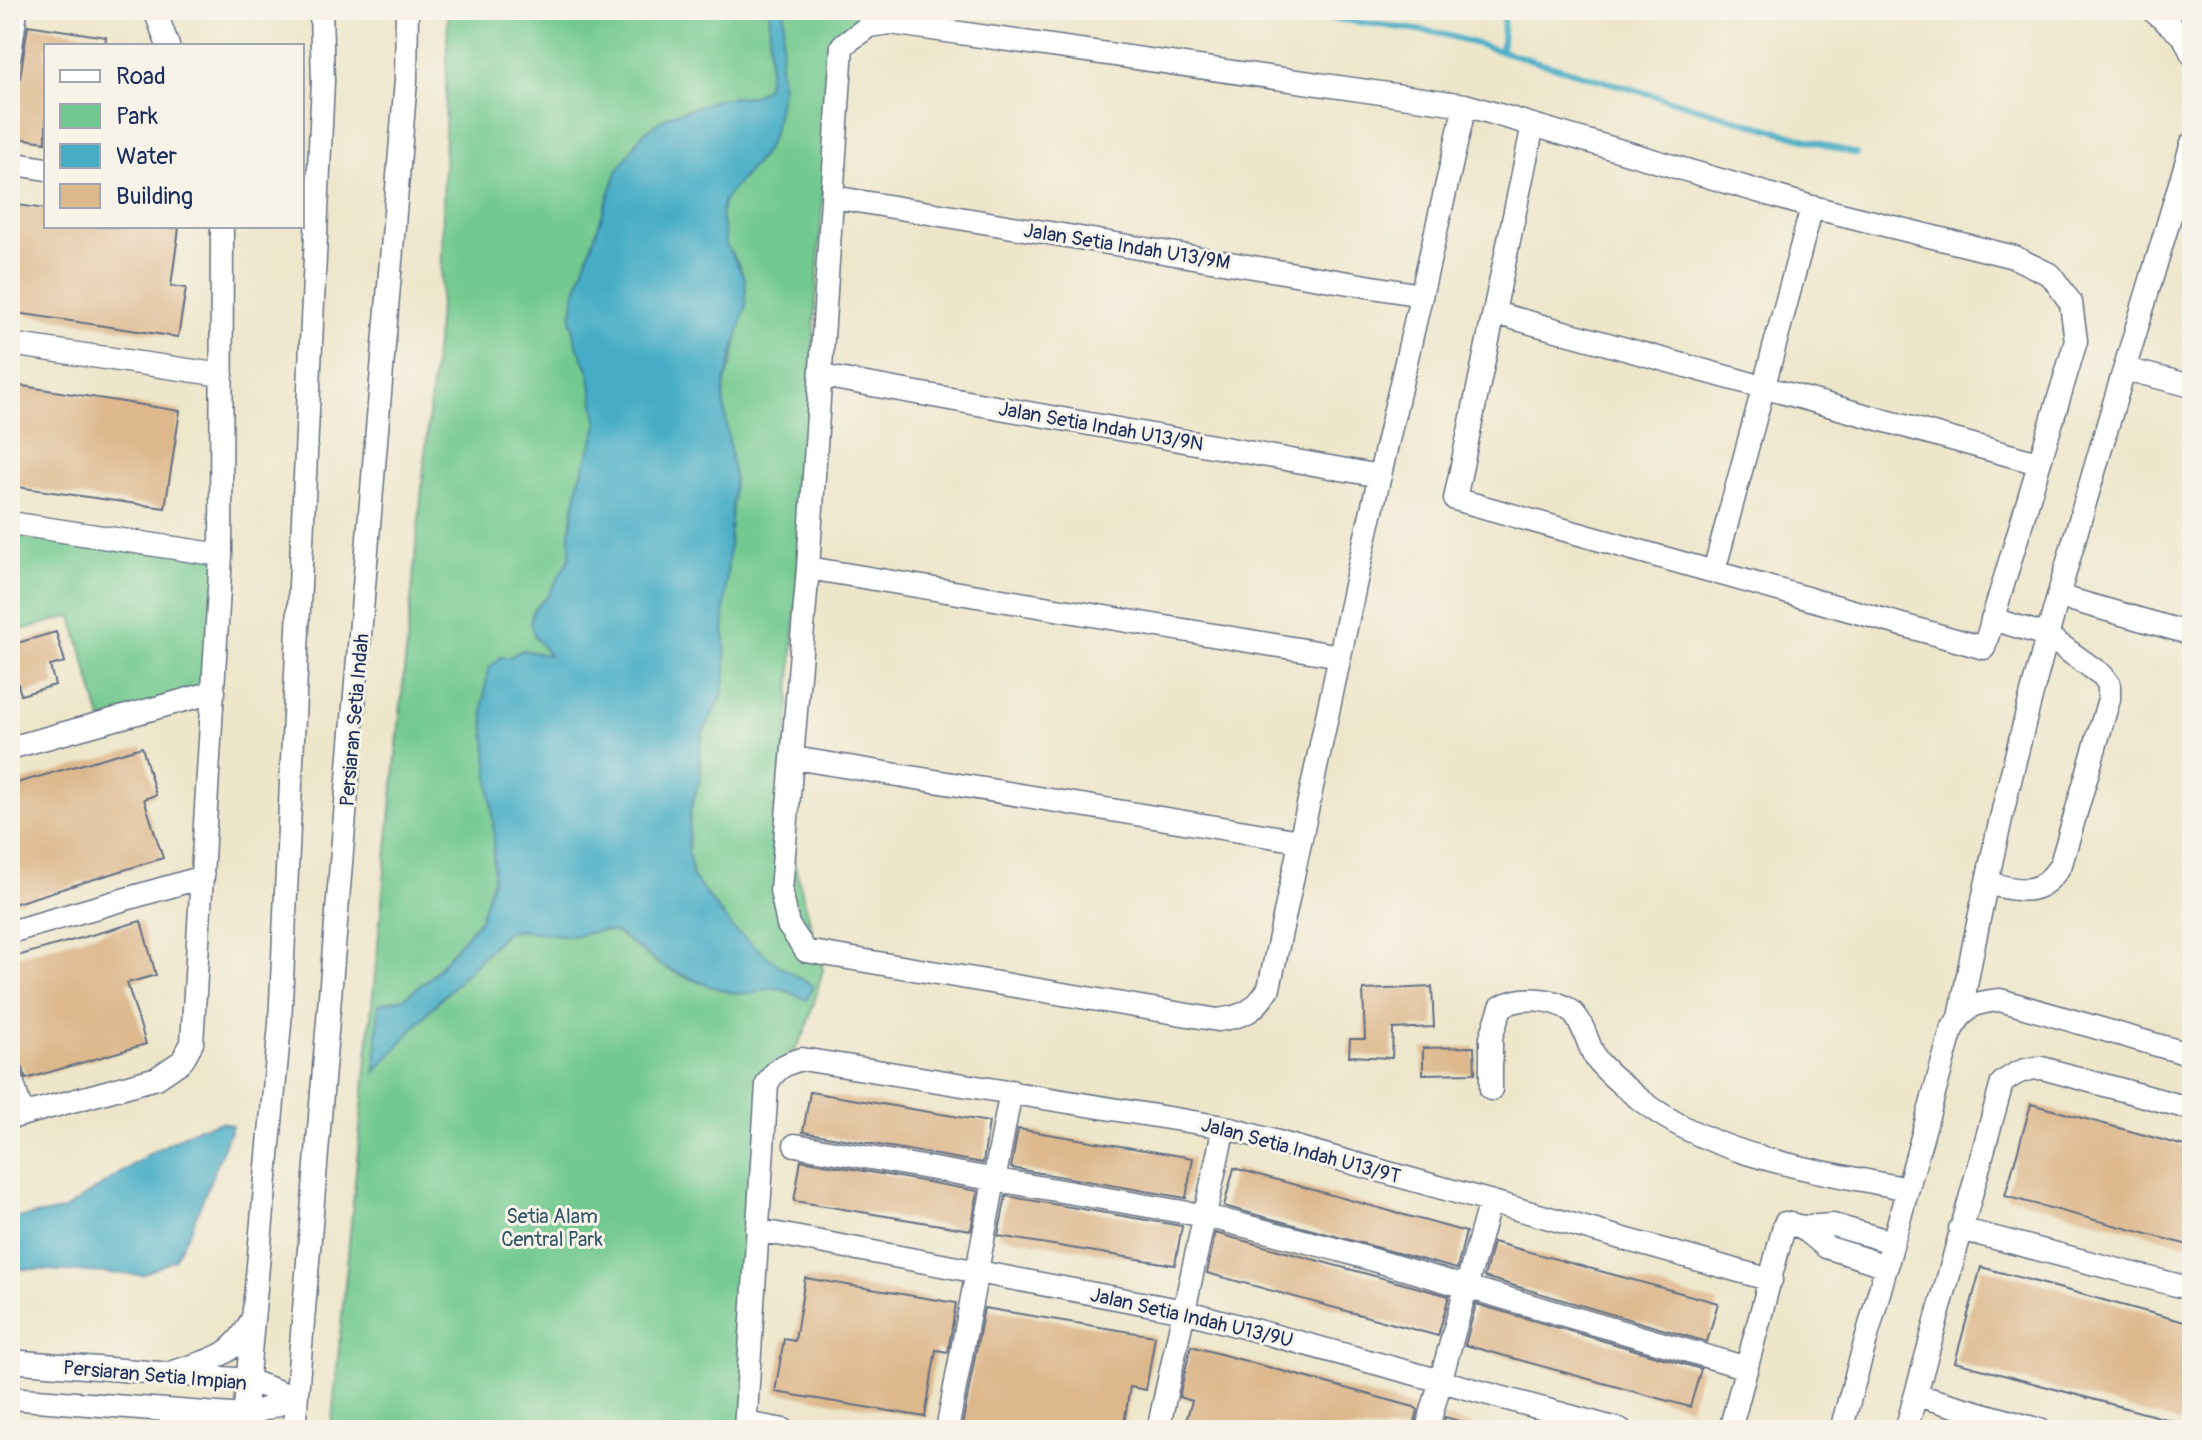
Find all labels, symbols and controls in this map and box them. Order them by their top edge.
legend [44,44,304,228]
text: Road [116,62,166,91]
text: Park [116,102,158,131]
text: Water [116,142,177,171]
text: Building [116,182,193,211]
street label: Jalan Setia Indah U13/9M [1022,218,1232,275]
street label: Jalan Setia Indah U13/9N [996,396,1205,457]
street label: Persiaran Setia Indah [334,633,375,808]
street label: Jalan Setia Indah U13/9T [1198,1112,1403,1189]
park label: Setia Alam Central Park [501,1204,603,1252]
street label: Jalan Setia Indah U13/9U [1088,1282,1296,1353]
street label: Persiaran Setia Impian [62,1355,248,1396]

